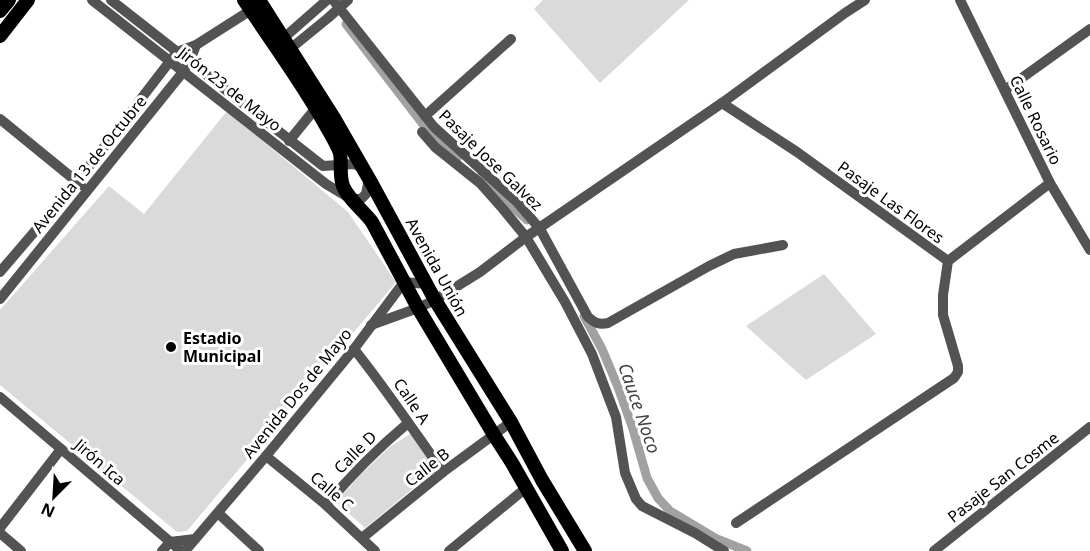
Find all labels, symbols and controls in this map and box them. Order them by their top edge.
street label: Jirón 23 de Mayo [172,41,286,136]
street label: Calle Rosario [1005,71,1067,169]
street label: Avenida 13 de Octubre [27,91,151,237]
street label: Pasaje Jose Galvez [434,105,548,215]
street label: Pasaje Las Flores [833,156,949,248]
street label: Avenida Unión [401,214,473,320]
street label: Avenida Dos de Mayo [238,323,356,463]
place label: Estadio Municipal [183,327,261,367]
marker: Estadio Municipal [164,340,178,354]
water label: Cauce Noco [613,360,667,456]
street label: Calle A [389,374,436,429]
street label: Calle D [329,426,381,478]
street label: Pasaje San Cosme [943,427,1063,527]
street label: Jirón Ica [68,433,130,490]
street label: Calle B [400,443,454,491]
street label: Calle C [306,466,358,516]
north arrow [24,467,84,527]
text: N [37,498,58,523]

